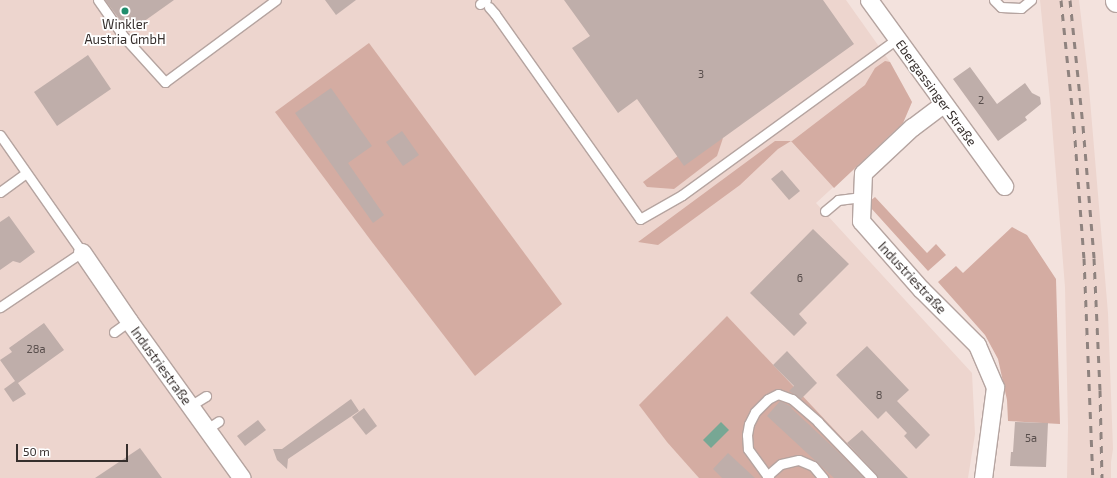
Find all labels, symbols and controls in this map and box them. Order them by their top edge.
marker: Winkler Austria GmbH [120,6,130,16]
place label: Winkler Austria GmbH [84,17,166,48]
street label: Ebergassinger Straße [892,37,980,149]
house number: 3 [698,67,704,81]
house number: 2 [978,93,984,107]
street label: Industriestraße [875,239,949,317]
house number: 6 [797,271,803,285]
street label: Industriestraße [128,324,194,408]
house number: 28a [27,342,45,356]
house number: 8 [876,388,882,402]
house number: 5a [1025,431,1037,445]
scale bar [18,436,130,462]
text: 50 m [23,444,50,458]

